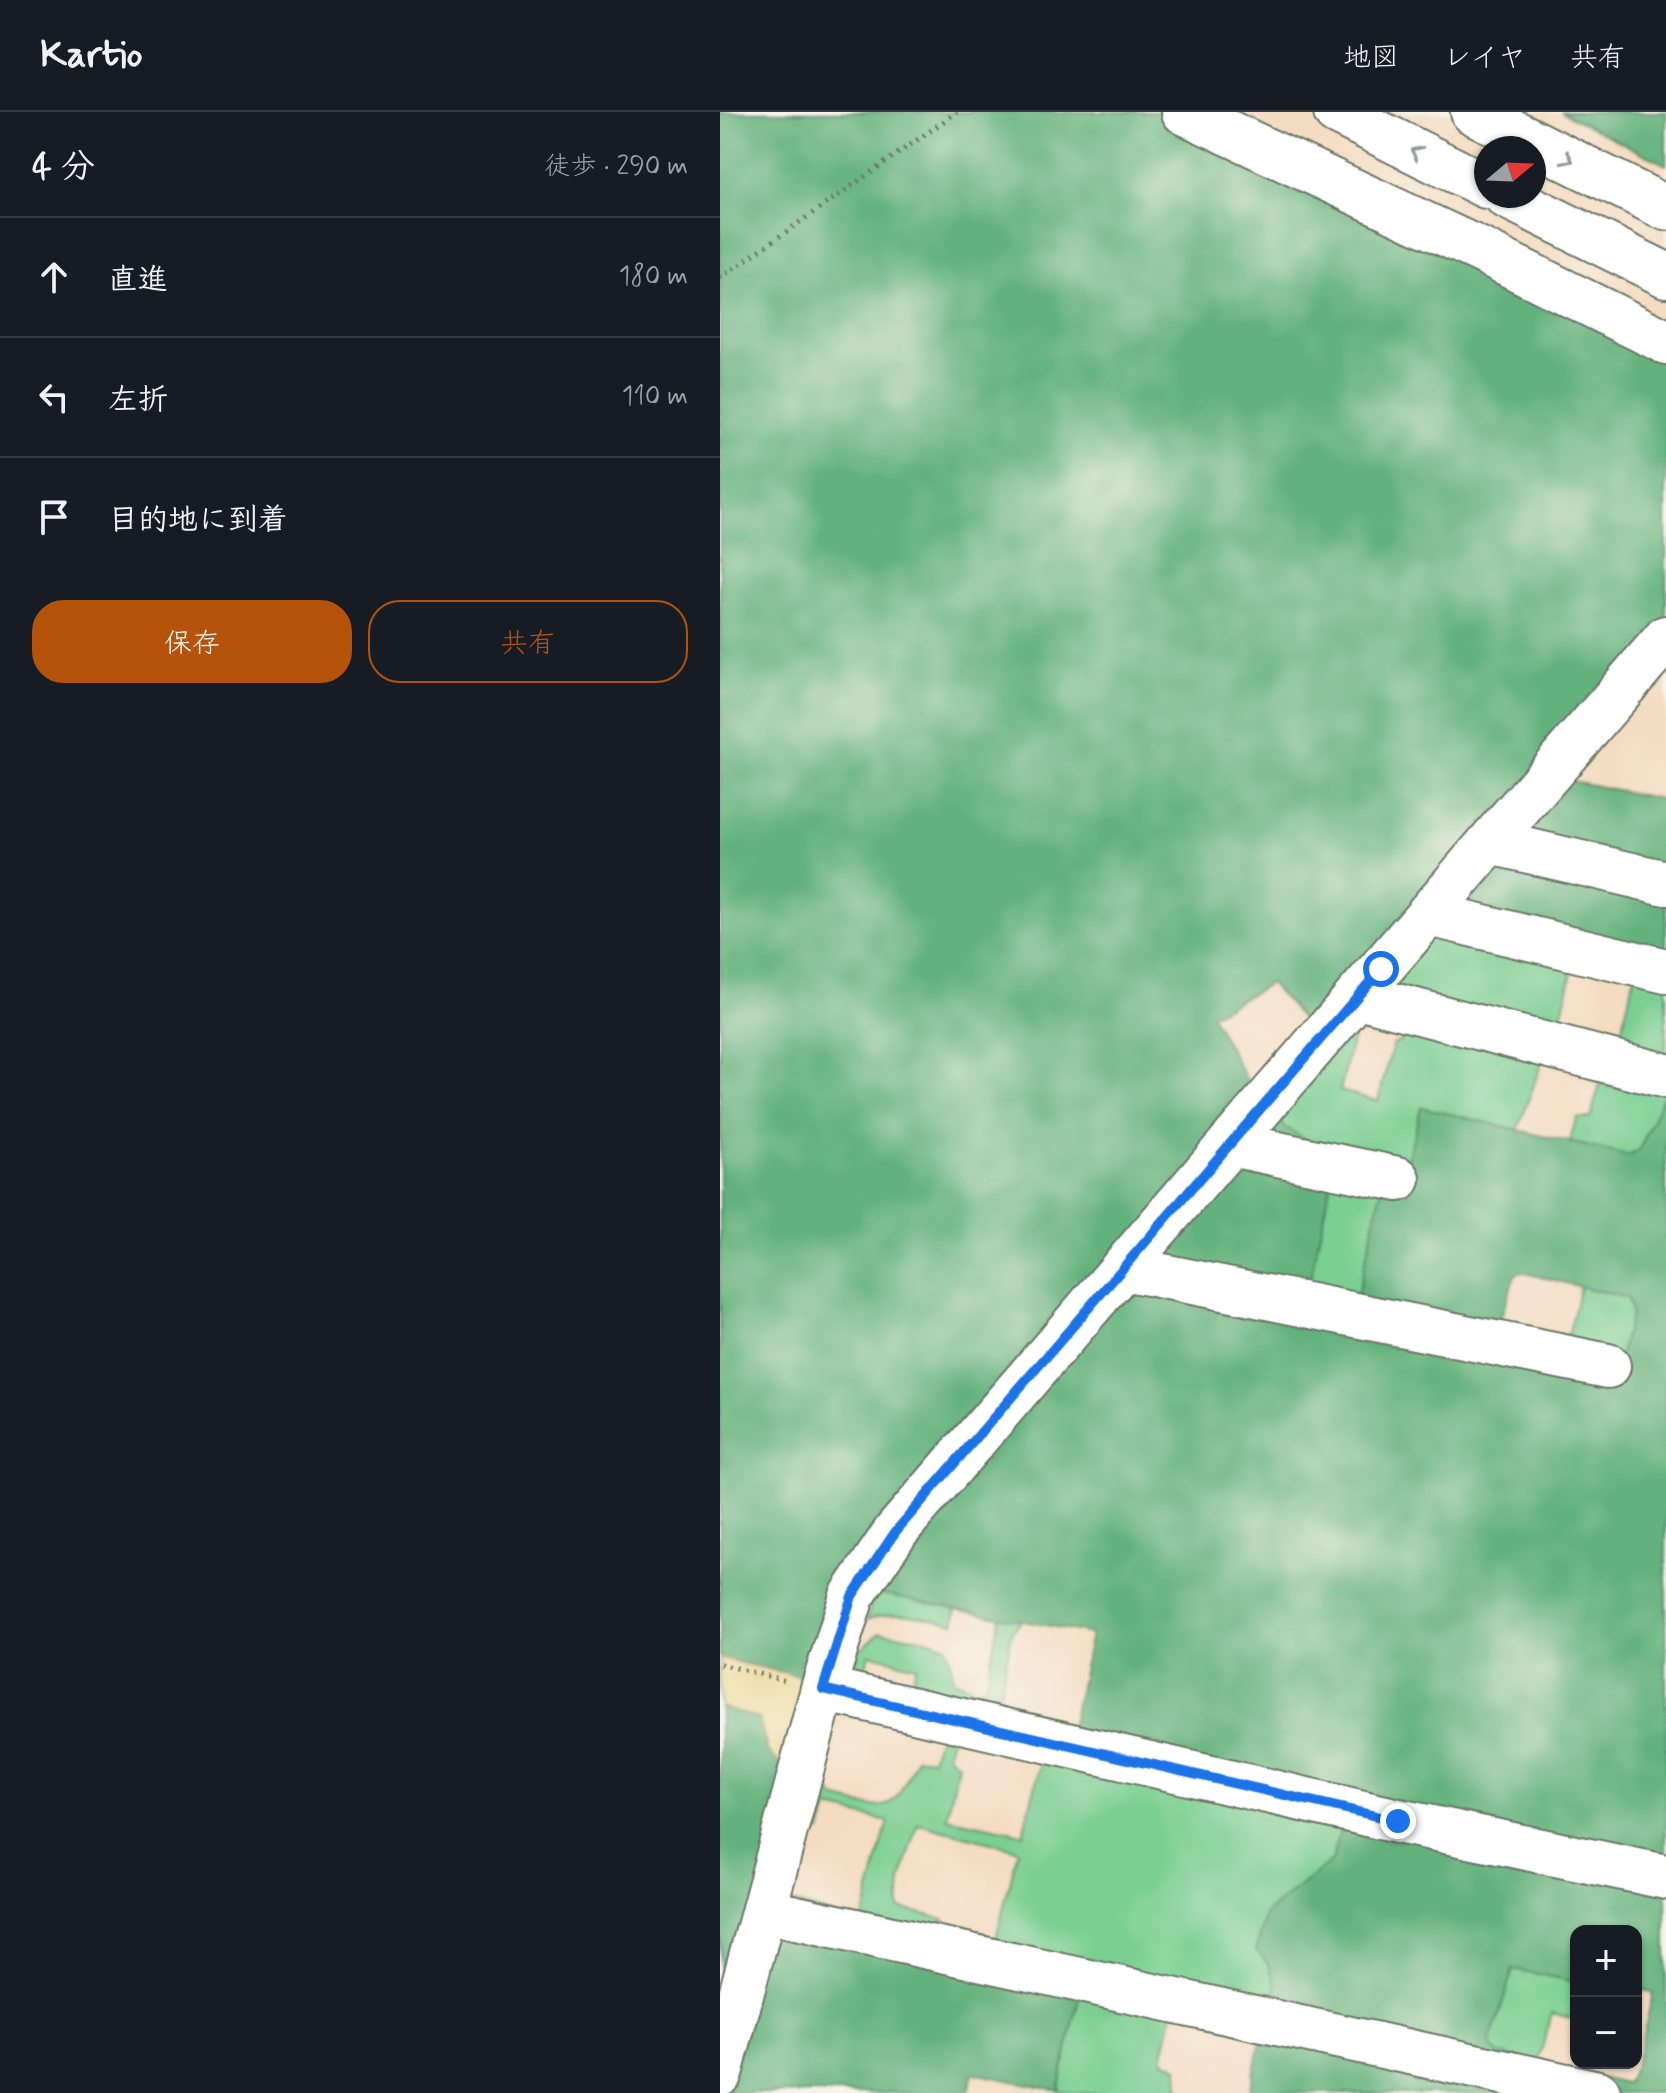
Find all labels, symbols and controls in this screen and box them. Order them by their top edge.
text: Kartio [40,31,143,80]
text: 地図 [1343,40,1399,77]
text: レイヤ [1443,40,1526,77]
text: 共有 [1570,40,1626,77]
north arrow [1474,136,1546,208]
text: 4 分 [32,145,95,190]
one-way arrow [1410,145,1424,161]
one-way arrow [1560,149,1575,165]
text: 徒歩 · 290 m [544,150,688,184]
icon: ahead [32,255,76,299]
text: 180 m [619,260,688,294]
text: 直進 [108,261,168,300]
icon: left [32,375,76,419]
text: 110 m [622,380,688,414]
text: 左折 [108,381,168,420]
icon: arrive [32,495,76,539]
text: 目的地に到着 [108,501,288,540]
button: 保存 [32,600,352,683]
button: 共有 [368,600,688,683]
route start [1363,951,1399,987]
route end [1380,1803,1416,1839]
map controls [1570,1925,1642,2069]
button: + [1570,1925,1642,1997]
button: − [1570,1997,1642,2069]

